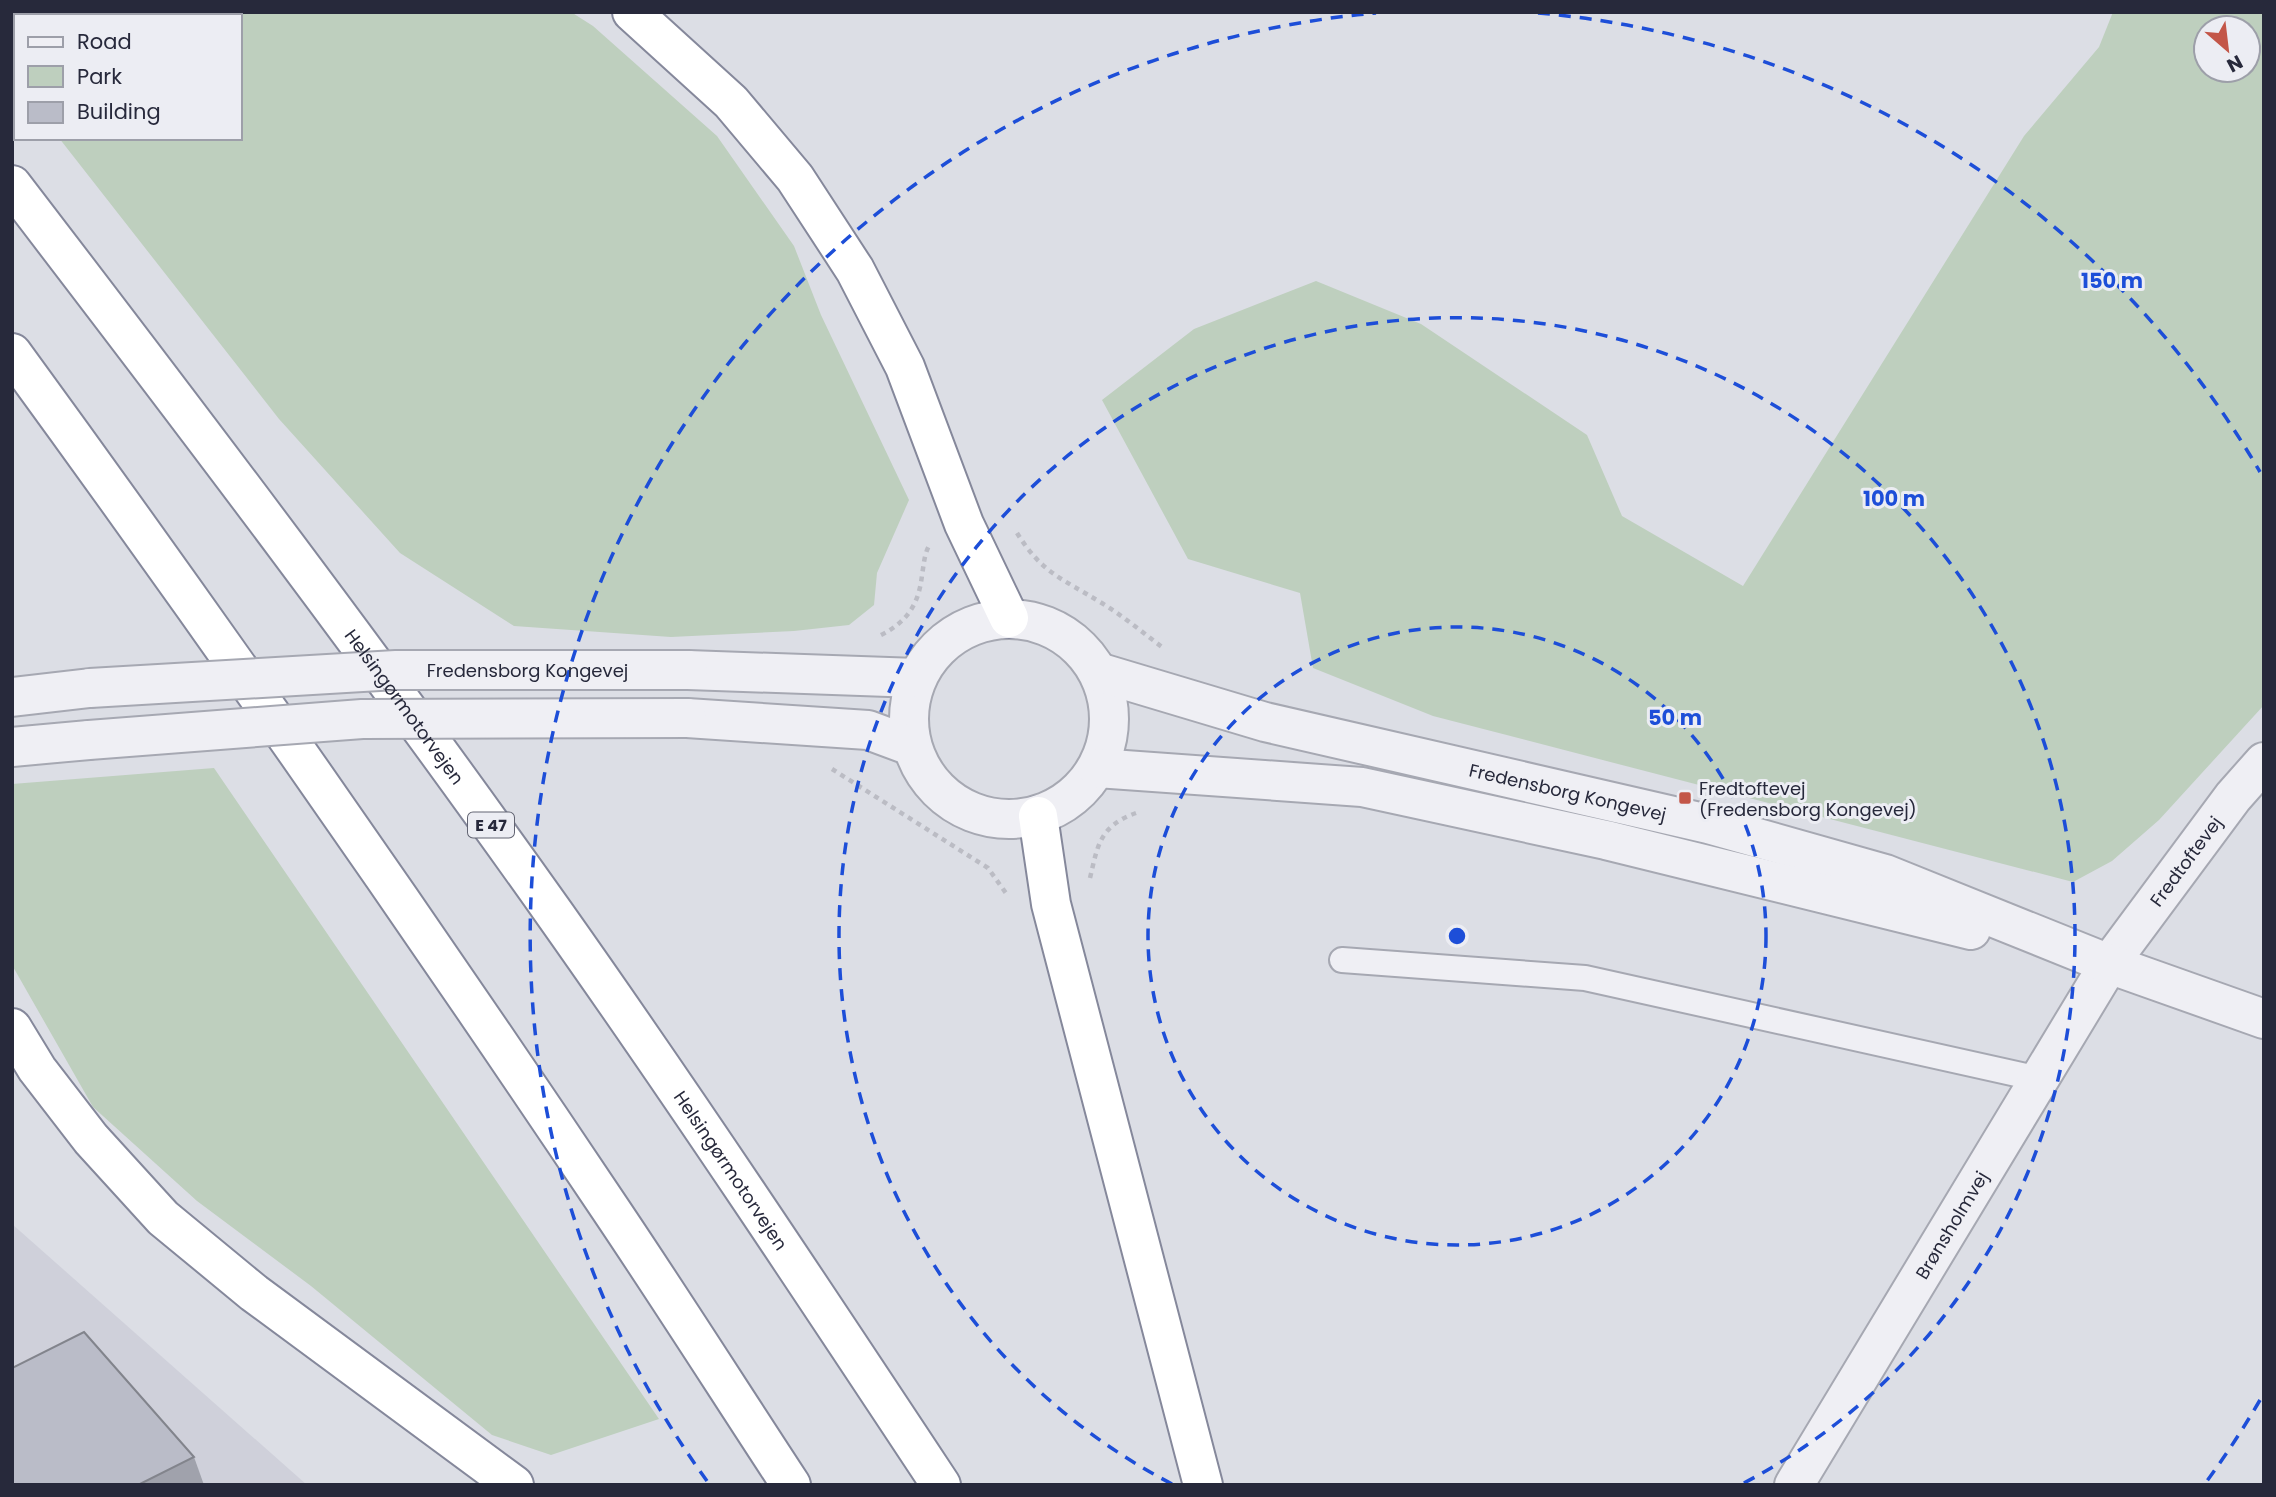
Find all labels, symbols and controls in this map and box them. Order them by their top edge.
legend [14,14,242,140]
north arrow [2192,14,2262,84]
text: Road [77,27,132,56]
text: N [2222,48,2247,79]
text: Park [77,62,122,91]
text: Building [77,97,161,126]
text: 150 m [2081,266,2143,295]
text: 100 m [1863,484,1925,513]
street label: Helsingørmotorvejen [339,624,470,789]
street label: Fredensborg Kongevej [427,658,628,683]
text: 50 m [1648,703,1702,732]
street label: Fredensborg Kongevej [1467,757,1669,827]
place label: Fredtoftevej (Fredensborg Kongevej) [1699,776,1917,822]
marker: Fredtoftevej (Fredensborg Kongevej) [1677,790,1693,806]
street label: Fredtoftevej [2144,811,2227,911]
road number: E 47 [468,812,514,838]
centre of rings [1445,924,1469,948]
street label: Helsingørmotorvejen [668,1086,794,1255]
street label: Brønsholmvej [1909,1166,1994,1284]

